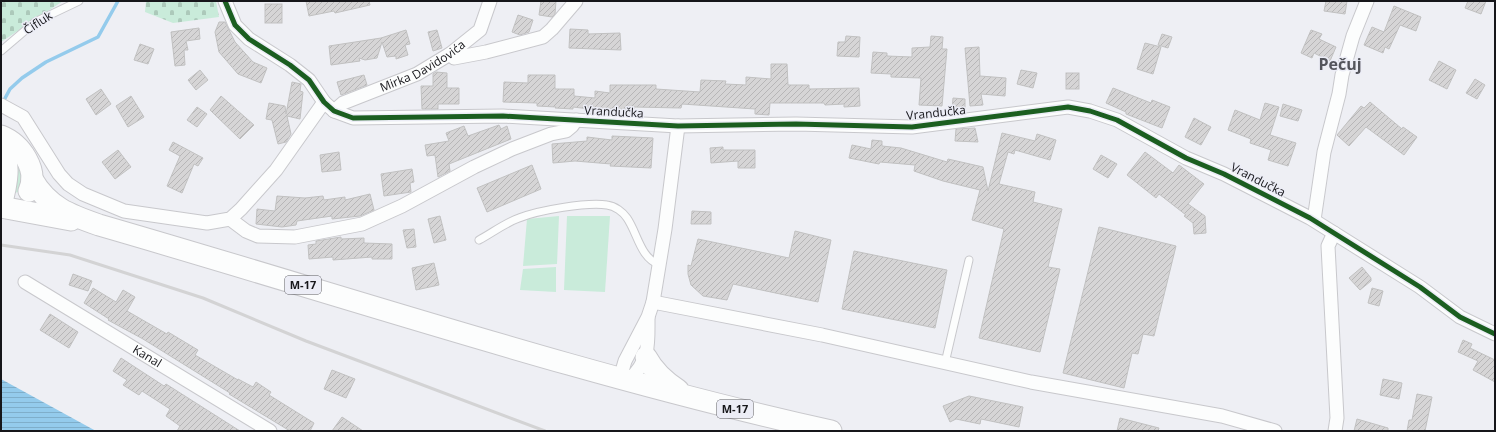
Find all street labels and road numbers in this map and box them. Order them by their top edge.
street label: Čifluk [20,7,56,38]
street label: Mirka Davidovića [377,36,469,96]
street label: Vrandučka [584,101,644,122]
street label: Vrandučka [905,101,966,124]
street label: Vrandučka [1228,158,1289,201]
road number: M-17 [285,276,321,294]
street label: Kanal [130,341,165,371]
road number: M-17 [717,400,753,418]

